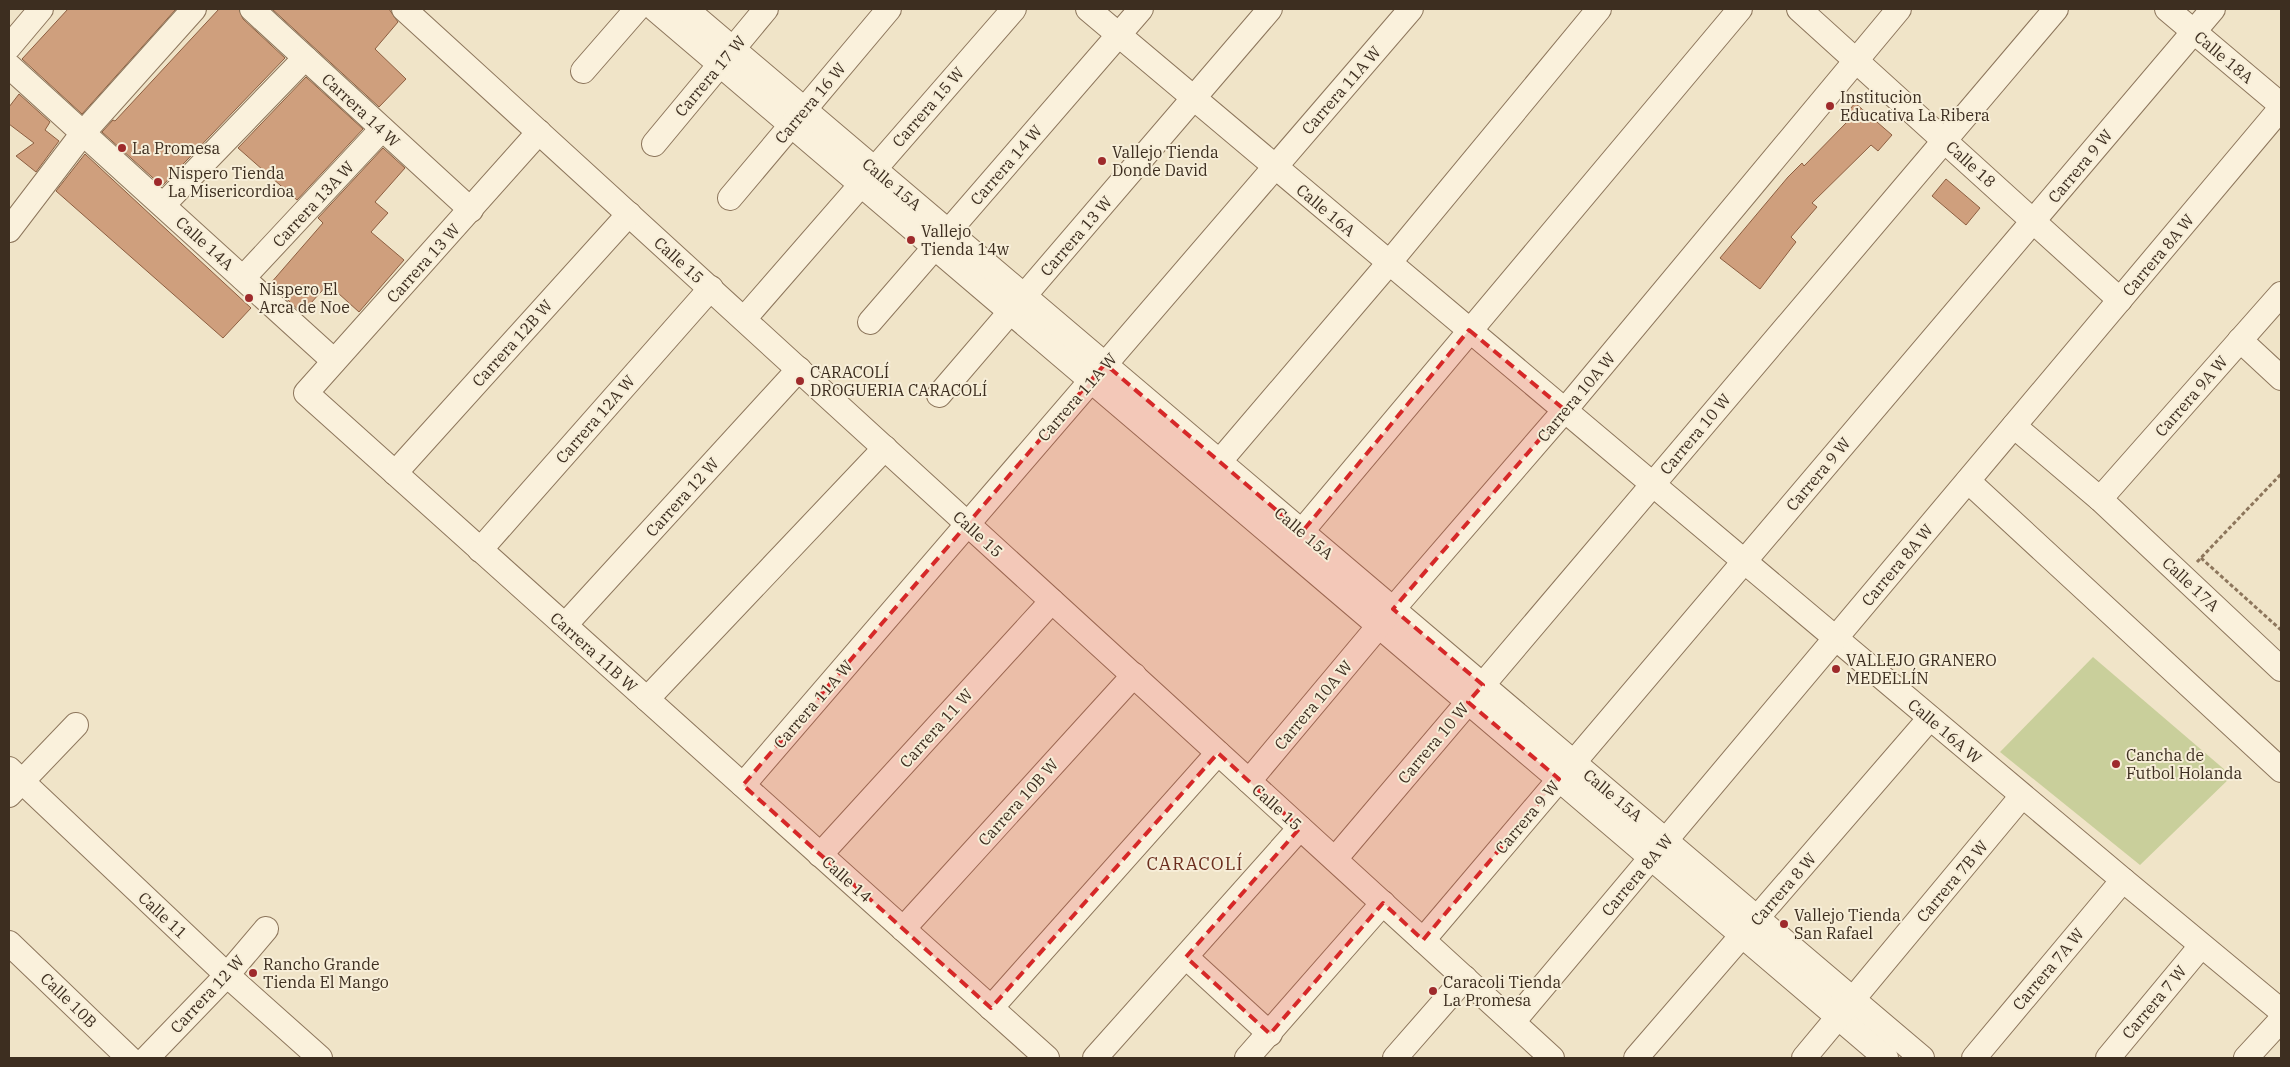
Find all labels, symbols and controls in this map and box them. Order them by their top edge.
street label: Calle 18A [2190,27,2258,88]
street label: Carrera 17 W [670,31,750,121]
street label: Carrera 11A W [1297,41,1385,138]
street label: Carrera 16 W [770,58,850,148]
street label: Carrera 15 W [888,62,969,151]
street label: Carrera 14 W [318,69,405,152]
place label: Institucion Educativa La Ribera [1840,87,1990,125]
marker: Institucion Educativa La Ribera [1824,100,1836,112]
street label: Carrera 14 W [966,120,1047,209]
street label: Carrera 9 W [2043,125,2117,207]
street label: Calle 18 [1942,136,2000,192]
place label: La Promesa [132,138,221,158]
marker: La Promesa [116,142,128,154]
place label: Vallejo Tienda Donde David [1112,142,1219,180]
street label: Calle 15A [858,154,926,215]
marker: Vallejo Tienda Donde David [1096,155,1108,167]
street label: Carrera 13A W [268,156,358,251]
place label: Nispero Tienda La Misericordioa [168,163,295,201]
marker: Nispero Tienda La Misericordioa [152,176,164,188]
street label: Calle 16A [1292,180,1360,241]
street label: Carrera 13 W [1036,191,1117,280]
street label: Carrera 8A W [2118,209,2198,300]
street label: Calle 14A [172,212,238,274]
street label: Carrera 13 W [382,219,464,307]
place label: Vallejo Tienda 14w [921,221,1010,259]
street label: Calle 15 [650,232,708,288]
marker: Vallejo Tienda 14w [905,234,917,246]
place label: Nispero El Arca de Noe [259,279,350,317]
marker: Nispero El Arca de Noe [243,292,255,304]
street label: Carrera 12B W [468,295,557,391]
street label: Carrera 11A W [1033,348,1121,445]
street label: Carrera 10A W [1533,348,1620,446]
street label: Carrera 9A W [2150,351,2232,441]
place label: CARACOLÍ DROGUERIA CARACOLÍ [810,361,987,400]
street label: Carrera 12A W [551,370,639,467]
marker: CARACOLÍ DROGUERIA CARACOLÍ [794,375,806,387]
street label: Carrera 10 W [1655,389,1735,479]
street label: Carrera 9 W [1781,433,1855,515]
street label: Carrera 12 W [641,453,723,541]
street label: Calle 15A [1270,503,1338,564]
street label: Calle 15 [949,506,1007,562]
street label: Carrera 8A W [1857,519,1937,610]
street label: Calle 17A [2158,552,2224,616]
street label: Carrera 11B W [546,608,642,697]
place label: VALLEJO GRANERO MEDELLÍN [1846,650,1997,688]
street label: Carrera 11A W [769,655,857,752]
street label: Carrera 10A W [1270,656,1357,754]
marker: VALLEJO GRANERO MEDELLÍN [1830,663,1842,675]
street label: Carrera 11 W [895,684,977,772]
street label: Calle 16A W [1904,694,1986,768]
street label: Carrera 10 W [1393,698,1473,788]
place label: Cancha de Futbol Holanda [2126,745,2243,783]
street label: Carrera 10B W [974,754,1063,850]
marker: Cancha de Futbol Holanda [2110,758,2122,770]
street label: Calle 15A [1579,765,1647,826]
street label: Carrera 9 W [1490,776,1564,858]
street label: Calle 15 [1248,779,1306,835]
street label: Carrera 8A W [1597,829,1677,920]
street label: Carrera 7B W [1912,836,1992,926]
street label: Carrera 8 W [1746,848,1820,930]
street label: Calle 14 [818,851,876,907]
district label: CARACOLÍ [1146,852,1244,875]
street label: Calle 11 [134,887,192,943]
place label: Vallejo Tienda San Rafael [1794,905,1901,943]
marker: Vallejo Tienda San Rafael [1778,918,1790,930]
street label: Carrera 7A W [2008,923,2088,1014]
street label: Carrera 12 W [166,950,249,1037]
place label: Rancho Grande Tienda El Mango [263,954,389,992]
street label: Carrera 7 W [2117,961,2191,1043]
marker: Rancho Grande Tienda El Mango [247,967,259,979]
street label: Calle 10B [37,968,101,1032]
place label: Caracoli Tienda La Promesa [1443,972,1561,1010]
marker: Caracoli Tienda La Promesa [1427,985,1439,997]

